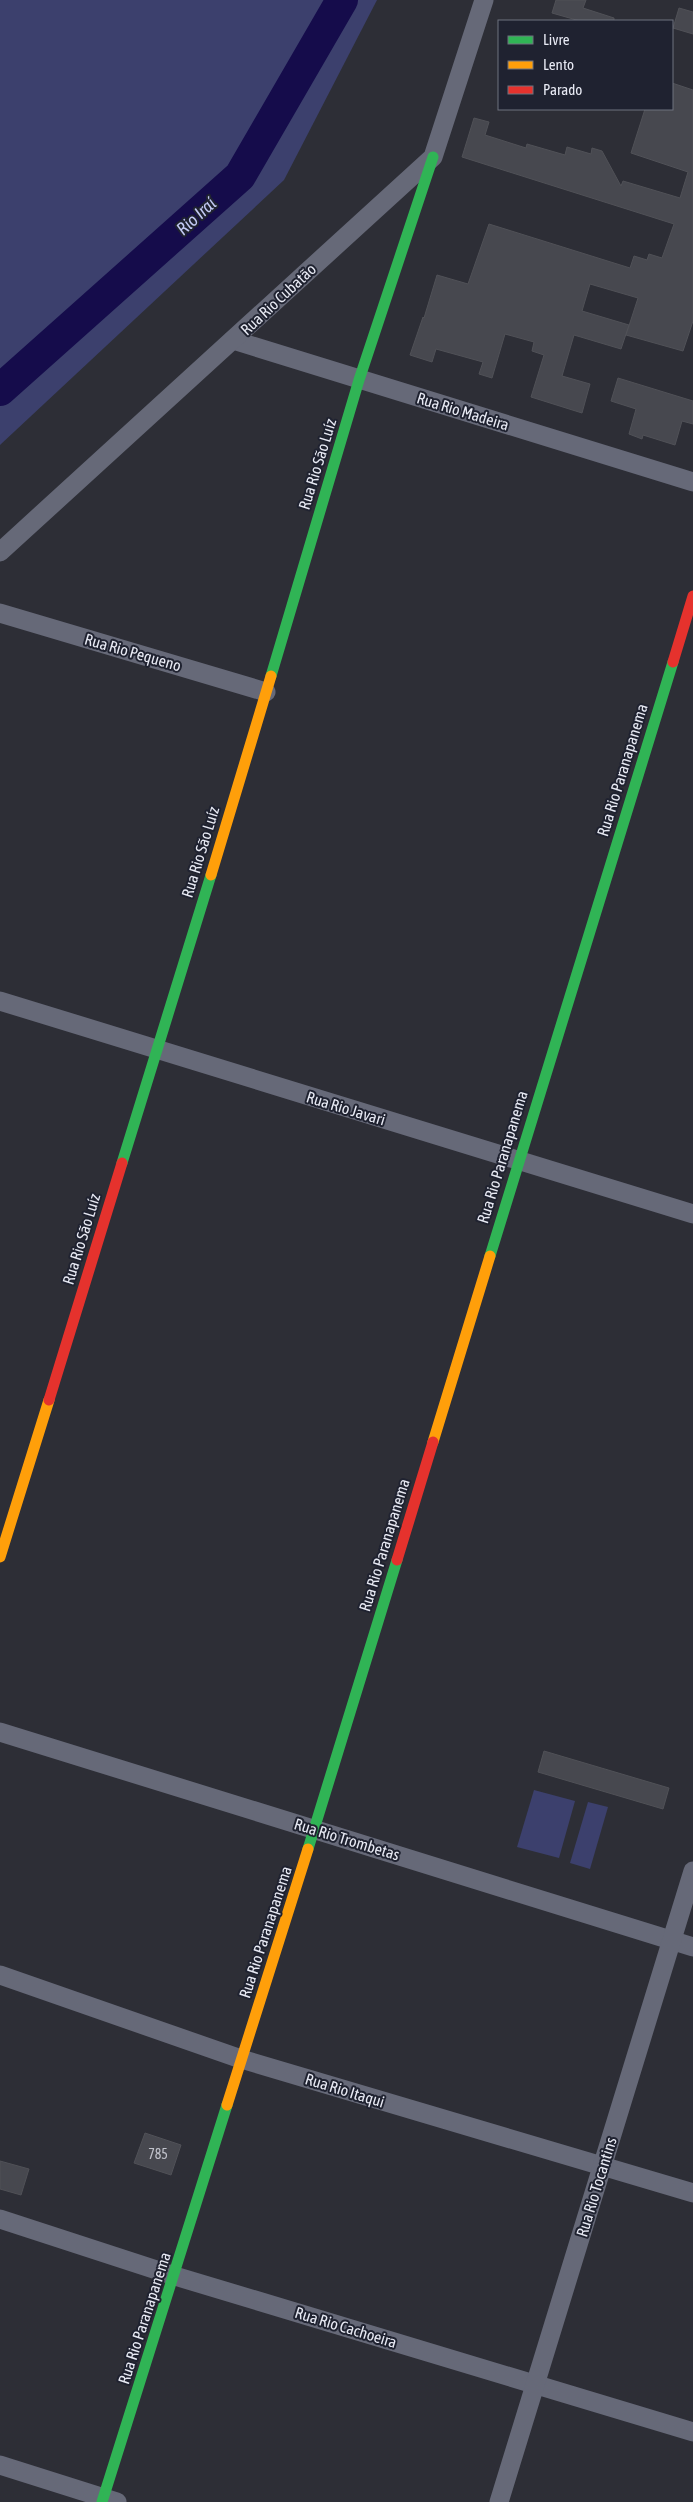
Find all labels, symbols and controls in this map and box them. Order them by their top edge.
legend [498,20,673,110]
text: Livre [543,31,570,48]
text: Lento [543,56,574,73]
text: Parado [543,81,582,98]
water label: Rio Iraí [172,192,221,239]
street label: Rua Rio Cubatão [237,260,319,338]
street label: Rua Rio Madeira [415,388,511,434]
street label: Rua Rio São Luíz [295,416,339,512]
street label: Rua Rio Pequeno [82,630,183,675]
street label: Rua Rio Paranapanema [593,701,652,839]
street label: Rua Rio São Luíz [178,804,222,900]
street label: Rua Rio Javari [304,1087,388,1129]
street label: Rua Rio Paranapanema [473,1088,532,1226]
street label: Rua Rio São Luíz [59,1191,103,1287]
street label: Rua Rio Paranapanema [355,1476,414,1614]
street label: Rua Rio Trombetas [292,1814,402,1864]
street label: Rua Rio Paranapanema [235,1864,296,2001]
street label: Rua Rio Itaqui [303,2069,387,2112]
street label: Rua Rio Tocantins [572,2135,620,2239]
house number: 785 [148,2146,168,2162]
street label: Rua Rio Paranapanema [114,2250,175,2387]
street label: Rua Rio Cachoeira [293,2303,399,2351]

